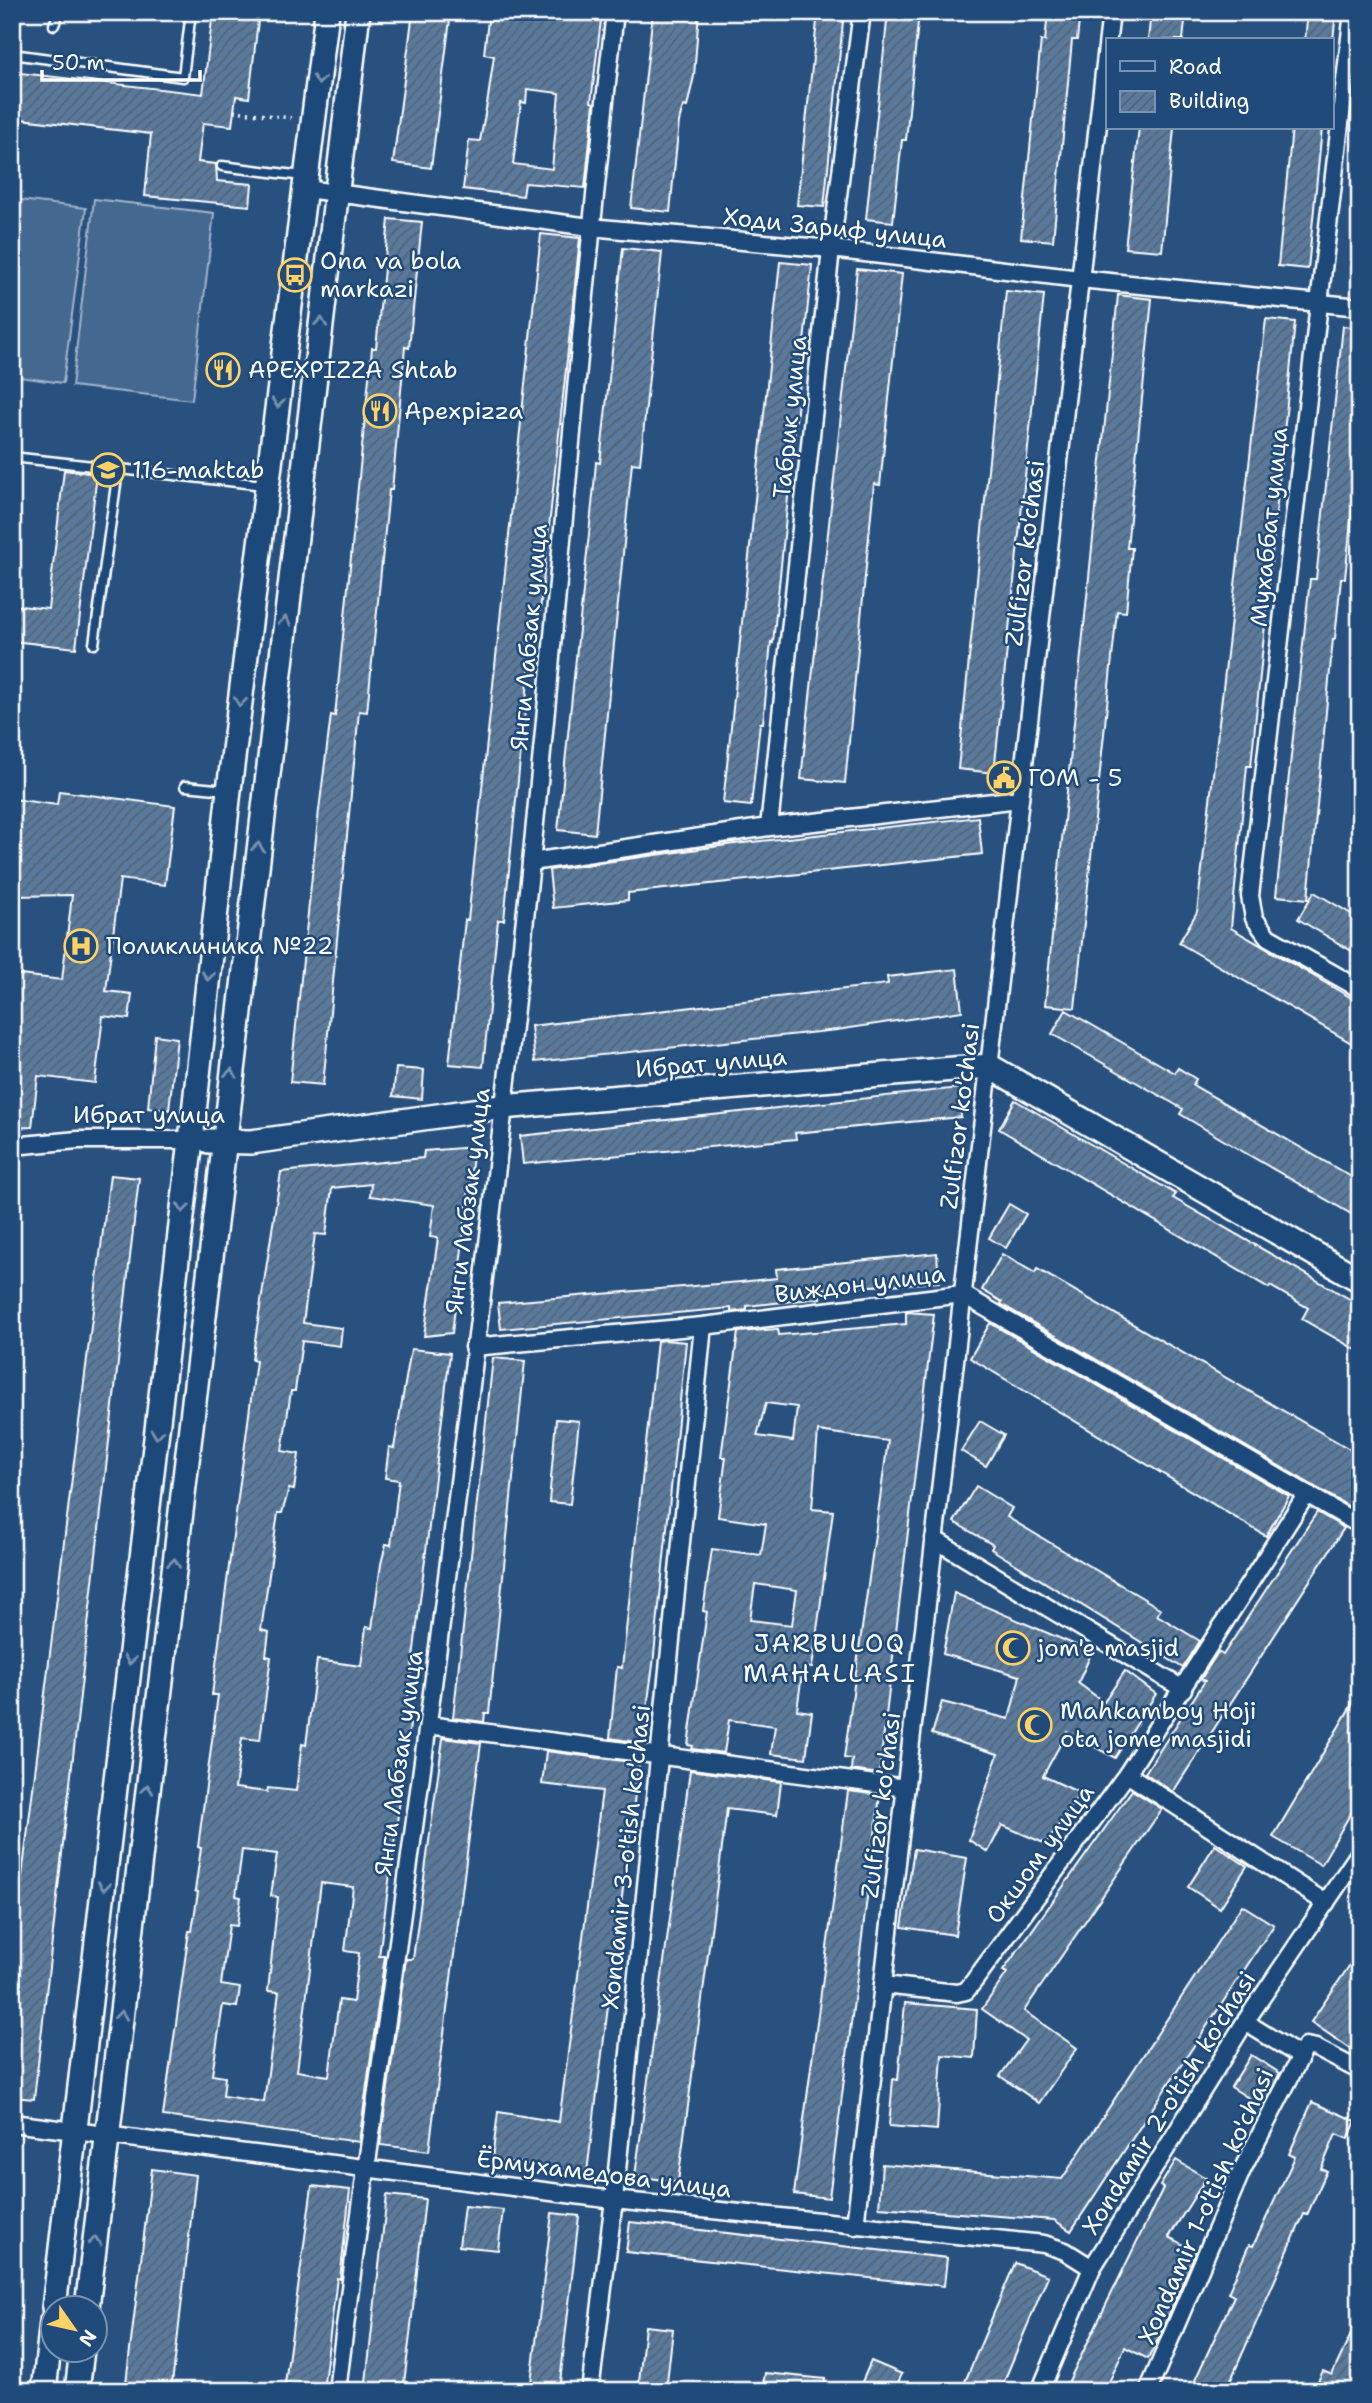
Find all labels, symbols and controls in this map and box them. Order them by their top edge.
scale bar [42,38,200,82]
legend [1106,38,1334,130]
text: 50 m [52,49,105,77]
text: Road [1169,53,1222,81]
one-way arrow [311,74,326,86]
text: Building [1169,87,1249,115]
street label: Ходи Зариф улица [722,200,948,256]
place label: Ona va bola markazi [320,245,461,305]
bus stop icon: Ona va bola markazi [276,256,314,294]
one-way arrow [313,317,328,328]
street label: Табрик улица [766,334,814,500]
restaurant icon: APEXPIZZA Shtab [204,351,242,389]
place label: APEXPIZZA Shtab [248,354,458,386]
restaurant icon: Apexpizza [361,392,399,430]
place label: Apexpizza [404,395,523,427]
one-way arrow [271,397,286,409]
street label: Мухаббат улица [1243,426,1295,628]
school or university icon: 116-maktab [89,451,127,489]
place label: 116-maktab [132,454,264,486]
street label: Zulfizor ko'chasi [998,458,1052,648]
street label: Янги Лабзак улица [503,522,555,752]
one-way arrow [278,616,293,627]
one-way arrow [232,696,247,707]
public building icon: ГОМ - 5 [985,759,1023,797]
place label: ГОМ - 5 [1028,762,1122,794]
one-way arrow [251,841,266,853]
hospital icon: Поликлиника №22 [62,927,100,965]
place label: Поликлиника №22 [106,930,333,962]
one-way arrow [201,971,216,982]
street label: Zulfizor ko'chasi [933,1021,987,1211]
street label: Ибрат улица [634,1040,788,1086]
one-way arrow [223,1067,238,1079]
street label: Янги Лабзак улица [438,1086,498,1316]
street label: Ибрат улица [73,1099,225,1131]
one-way arrow [176,1202,191,1214]
street label: Виждон улица [773,1258,947,1310]
one-way arrow [149,1428,164,1440]
one-way arrow [166,1557,181,1569]
district label: JARBULOQ MAHALLASI [743,1625,917,1690]
mosque icon: jom'e masjid [994,1629,1032,1667]
place label: jom'e masjid [1036,1632,1179,1664]
street label: Янги Лабзак улица [367,1648,431,1878]
one-way arrow [123,1655,138,1666]
place label: Mahkamboy Hoji ota jome masjidi [1060,1695,1257,1755]
street label: Xondamir 3-o'tish ko'chasi [594,1703,658,2011]
mosque icon: Mahkamboy Hoji ota jome masjidi [1016,1706,1054,1744]
street label: Zulfizor ko'chasi [854,1710,908,1900]
street label: Окшом улица [979,1778,1101,1930]
one-way arrow [140,1783,155,1795]
one-way arrow [96,1880,111,1892]
street label: Xondamir 2-o'tish ko'chasi [1075,1965,1263,2241]
one-way arrow [113,2009,128,2021]
street label: Xondamir 1-o'tish ko'chasi [1131,2063,1281,2349]
street label: Ёрмухамедова улица [475,2142,733,2206]
one-way arrow [87,2235,102,2247]
north arrow [38,2294,108,2364]
text: N [73,2325,102,2351]

